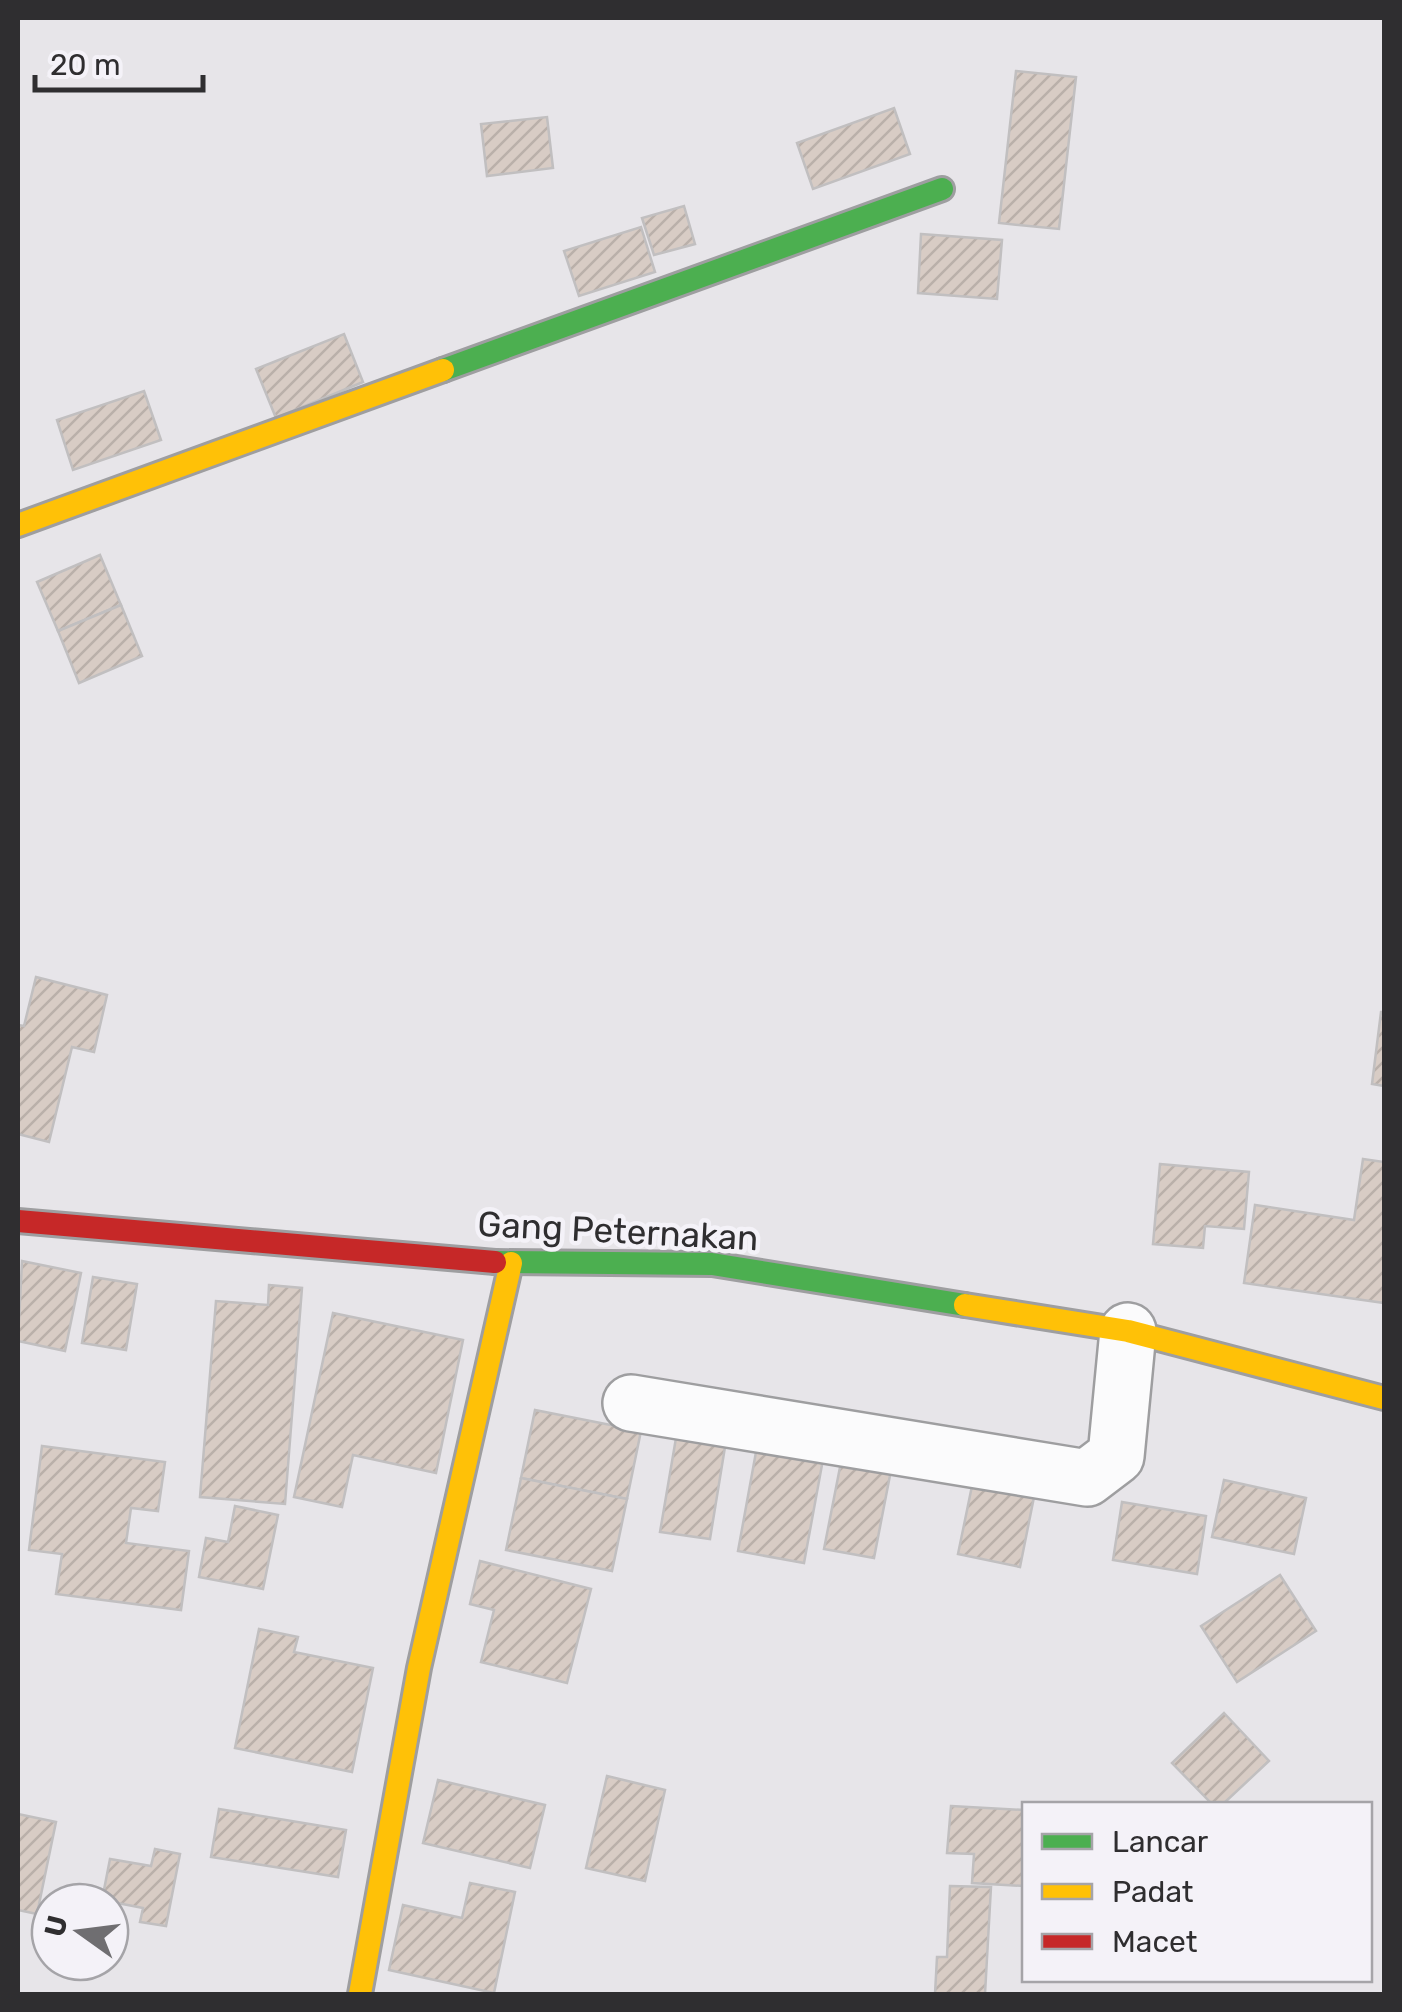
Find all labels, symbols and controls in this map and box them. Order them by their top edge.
scale bar [35,30,202,92]
text: 20 m [50,47,121,83]
street label: Gang Peternakan [477,1203,759,1259]
legend [1022,1802,1372,1982]
text: Lancar [1112,1824,1209,1860]
text: Padat [1112,1874,1194,1910]
north arrow [30,1882,130,1982]
text: U [38,1912,75,1940]
text: Macet [1112,1924,1198,1960]

